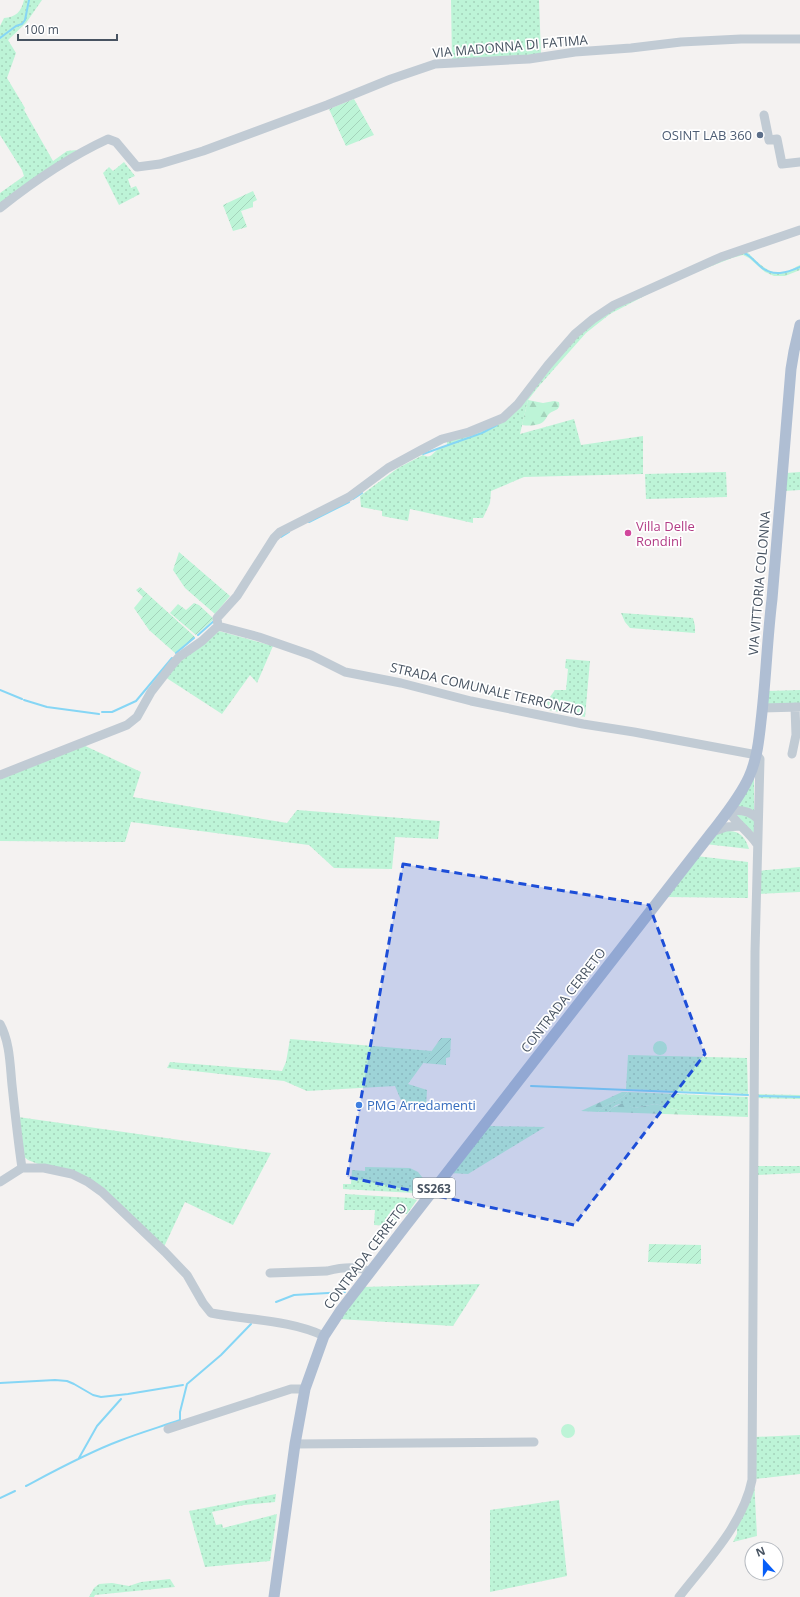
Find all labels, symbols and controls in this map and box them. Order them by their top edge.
scale bar [18,16,117,42]
text: 100 m [24,21,59,38]
street label: VIA MADONNA DI FATIMA [432,30,589,62]
place label: OSINT LAB 360 [662,126,752,144]
marker: OSINT LAB 360 [755,130,765,140]
street label: VIA VITTORIA COLONNA [744,509,774,656]
place label: Villa Delle Rondini [636,517,695,550]
marker: Villa Delle Rondini [623,528,633,538]
street label: STRADA COMUNALE TERRONZIO [389,658,585,720]
street label: CONTRADA CERRETO [516,944,610,1056]
place label: PMG Arredamenti [367,1096,476,1114]
marker: PMG Arredamenti [354,1100,364,1110]
road number: SS263 [413,1178,455,1198]
street label: CONTRADA CERRETO [319,1199,411,1313]
north arrow [744,1541,784,1581]
text: N [753,1543,767,1560]

